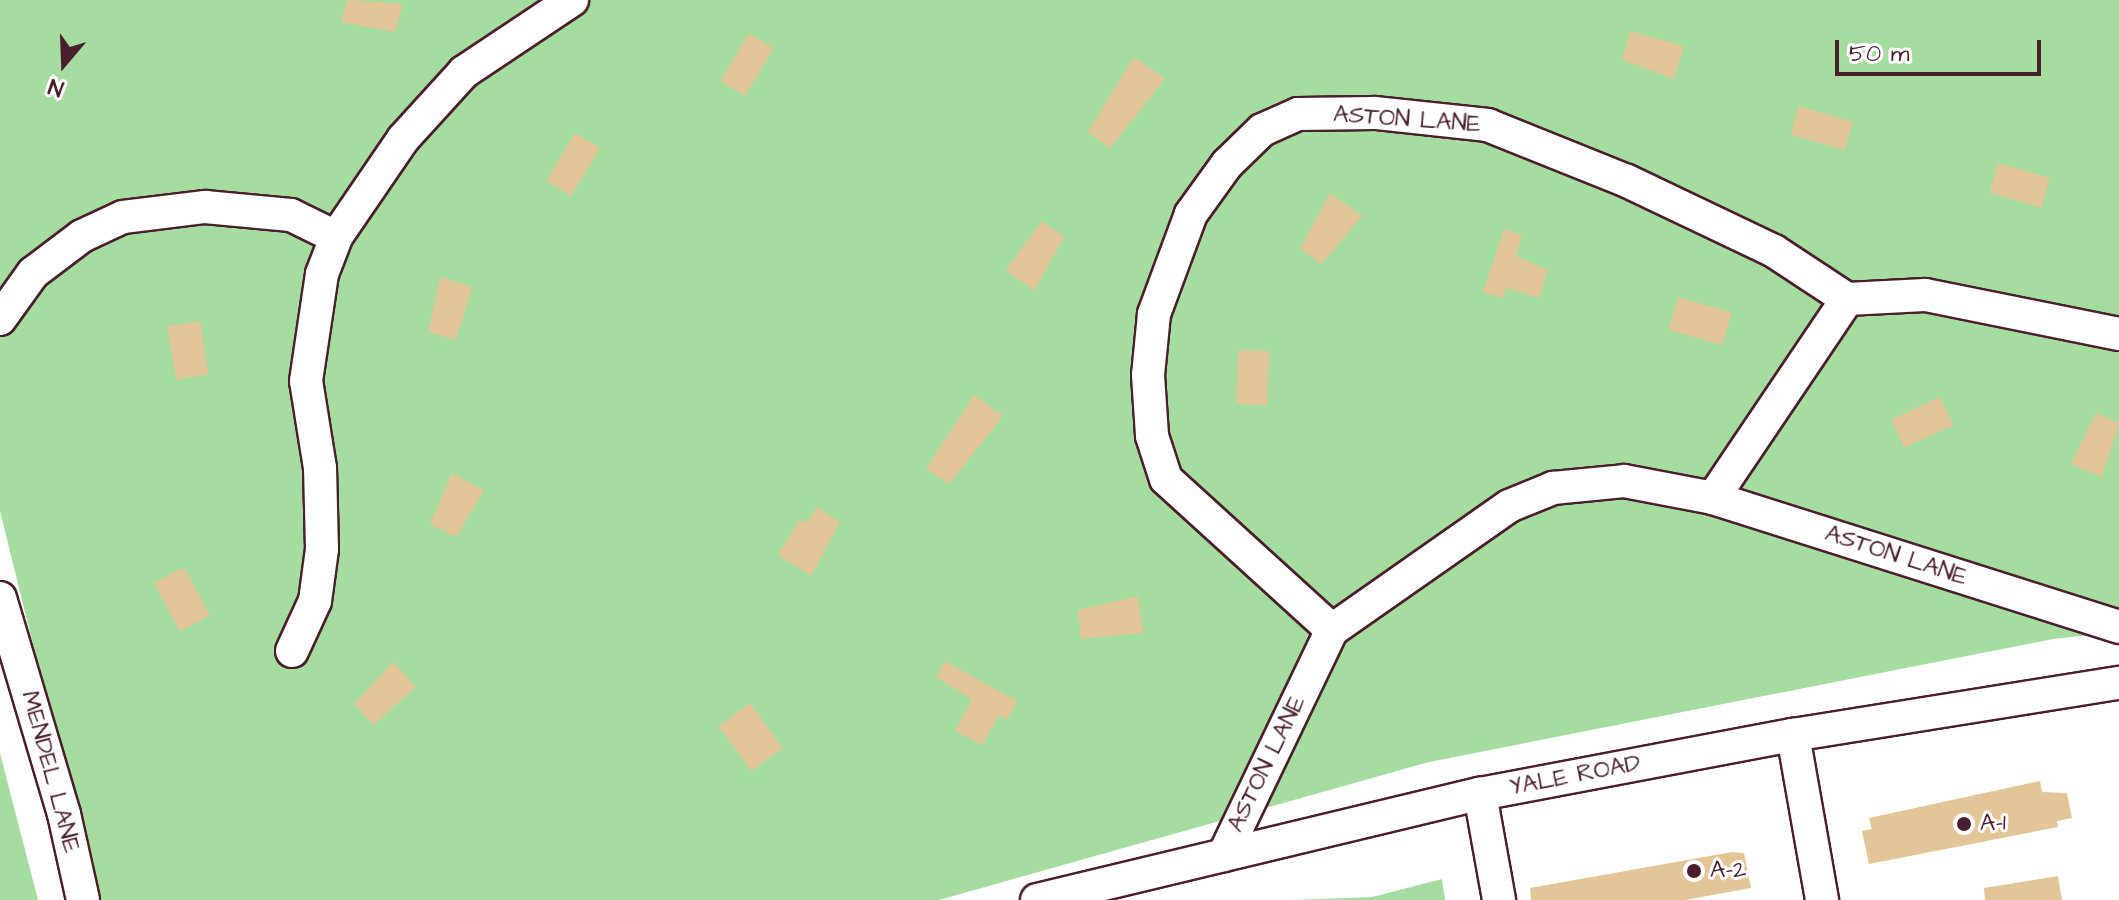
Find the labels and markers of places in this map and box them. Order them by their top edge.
place label: A-1 [1980,810,2006,838]
marker: A-1 [1955,815,1973,833]
place label: A-2 [1710,857,1747,885]
marker: A-2 [1685,862,1703,880]

